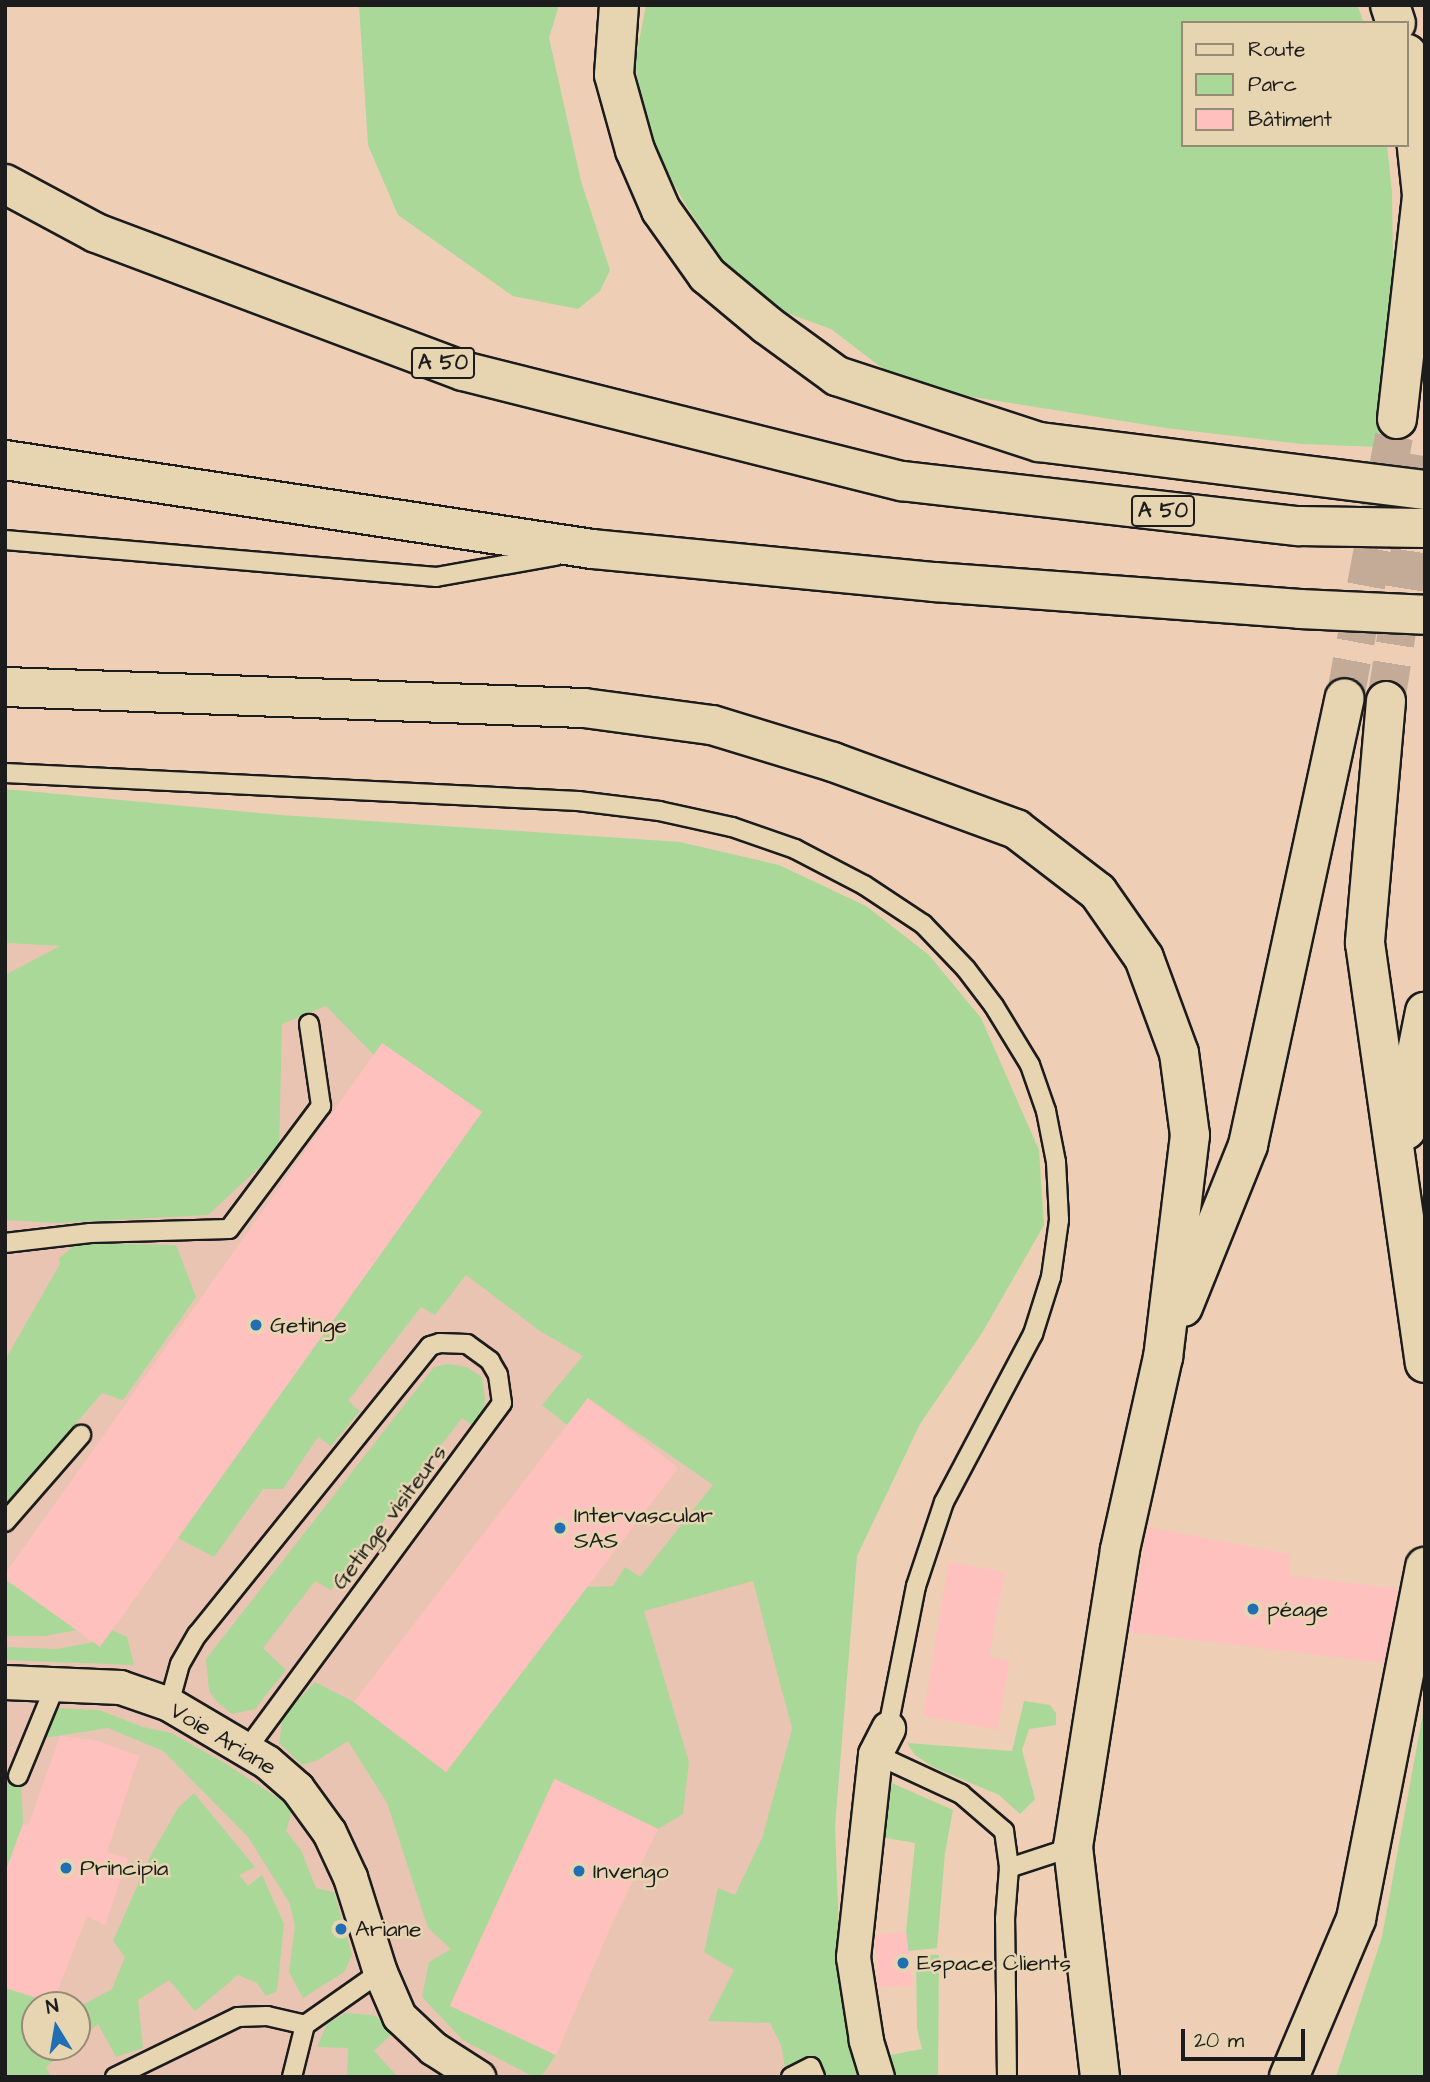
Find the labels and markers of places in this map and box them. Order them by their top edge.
place label: Getinge [270,1311,347,1339]
marker: Getinge [248,1317,264,1333]
place label: Intervascular SAS [574,1501,713,1555]
marker: Intervascular SAS [552,1520,568,1536]
place label: péage [1267,1595,1328,1623]
marker: péage [1245,1601,1261,1617]
place label: Principia [80,1854,168,1882]
place label: Invengo [593,1857,669,1885]
marker: Principia [58,1860,74,1876]
marker: Invengo [571,1863,587,1879]
place label: Ariane [355,1915,422,1943]
marker: Ariane [333,1921,349,1937]
place label: Espace Clients [917,1949,1071,1977]
marker: Espace Clients [895,1955,911,1971]

